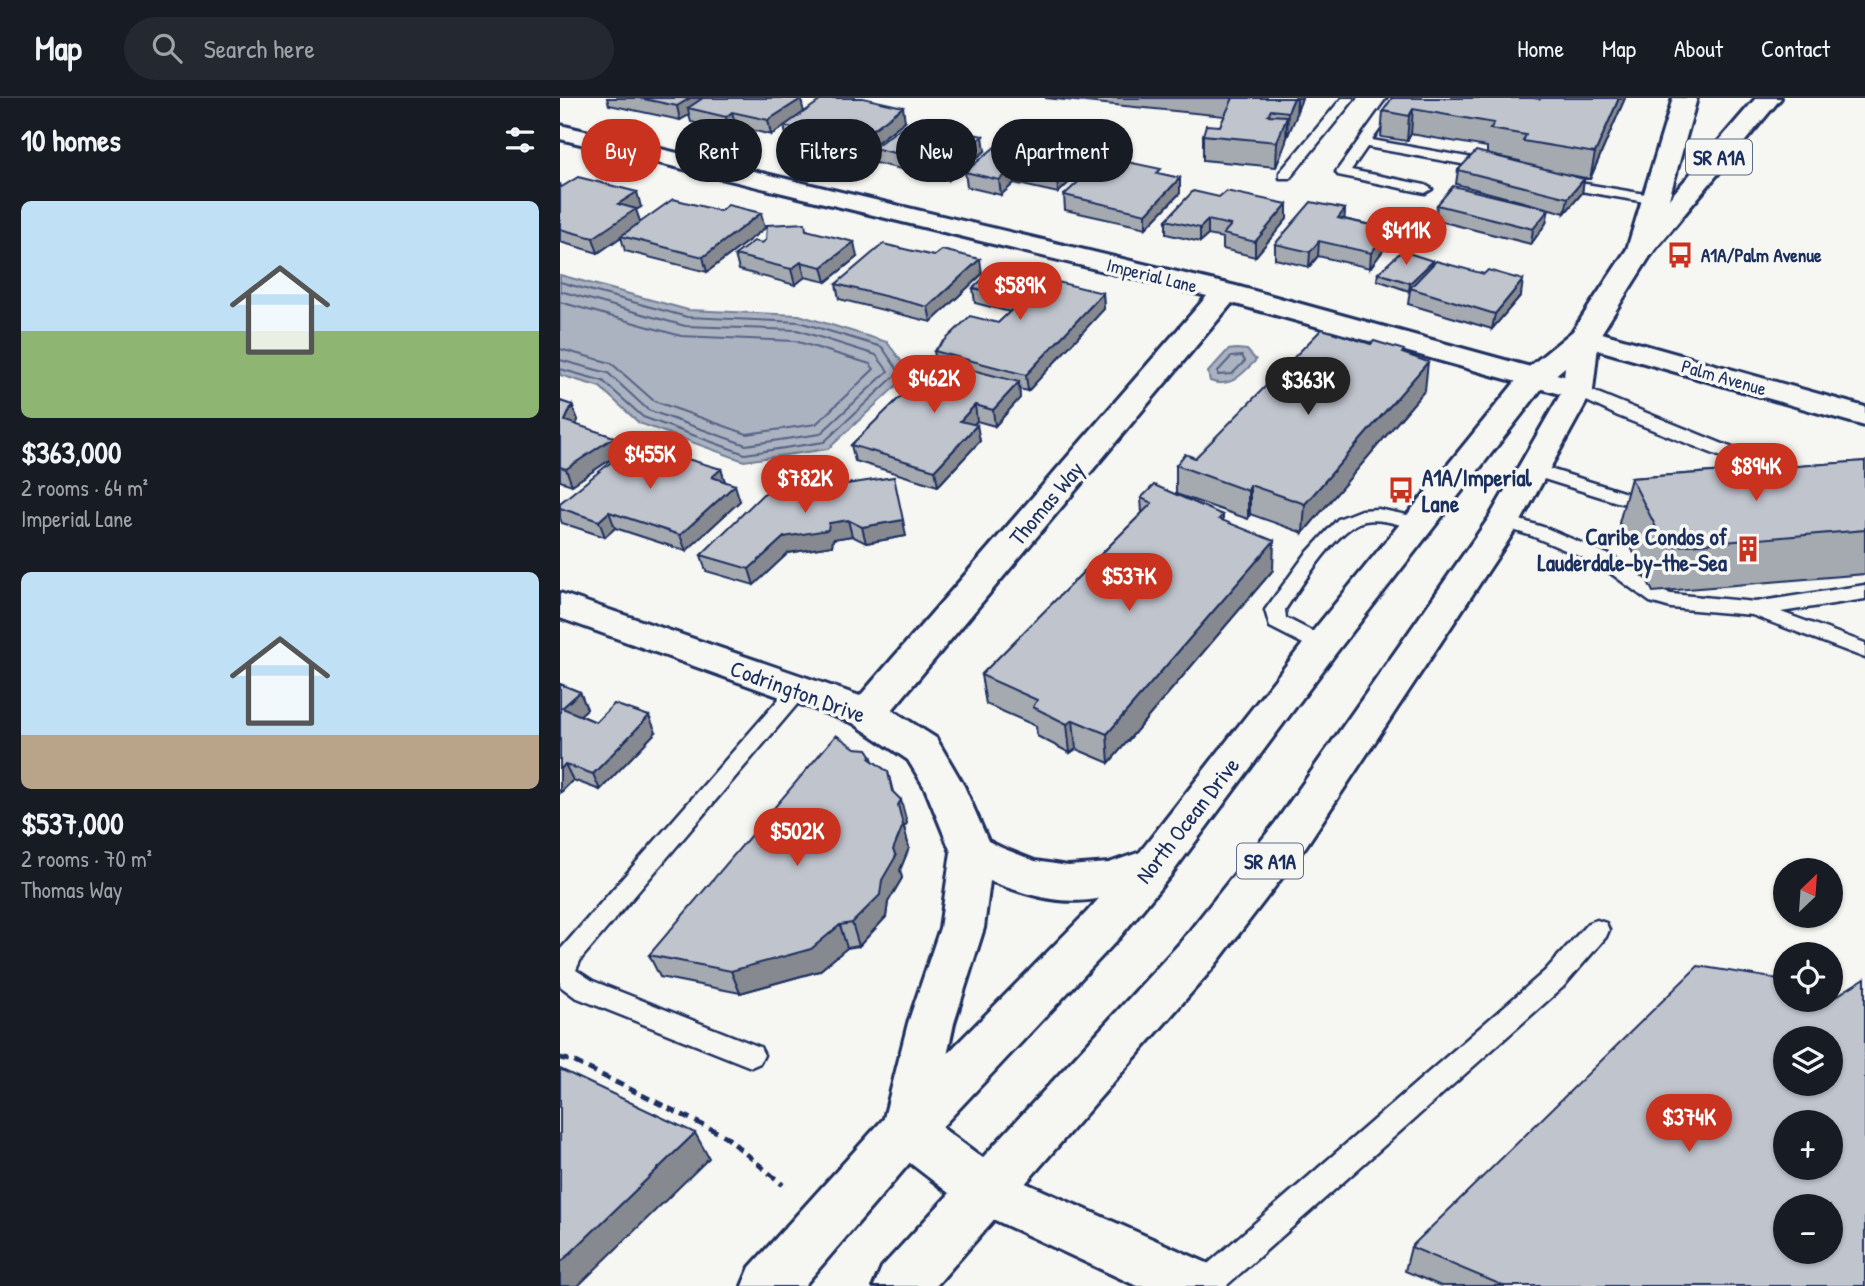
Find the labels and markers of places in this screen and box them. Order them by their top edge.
pin: $411K [1357,208,1455,267]
bus stop icon: A1A/Palm Avenue [1665,240,1695,270]
place label: A1A/Palm Avenue [1701,242,1822,268]
pin: $589K [971,262,1069,322]
pin: $462K [885,356,983,415]
pin: $363K [1259,358,1357,417]
pin: $455K [601,432,699,491]
pin: $894K [1707,444,1805,503]
pin: $782K [756,456,854,515]
place label: A1A/Imperial Lane [1422,462,1533,519]
bus stop icon: A1A/Imperial Lane [1386,475,1416,505]
place label: Caribe Condos of Lauderdale-by-the-Sea [1537,521,1728,579]
building icon: Caribe Condos of Lauderdale-by-the-Sea [1733,534,1763,564]
pin: $537K [1080,554,1178,613]
pin: $502K [748,808,846,868]
pin: $374K [1640,1094,1738,1154]

